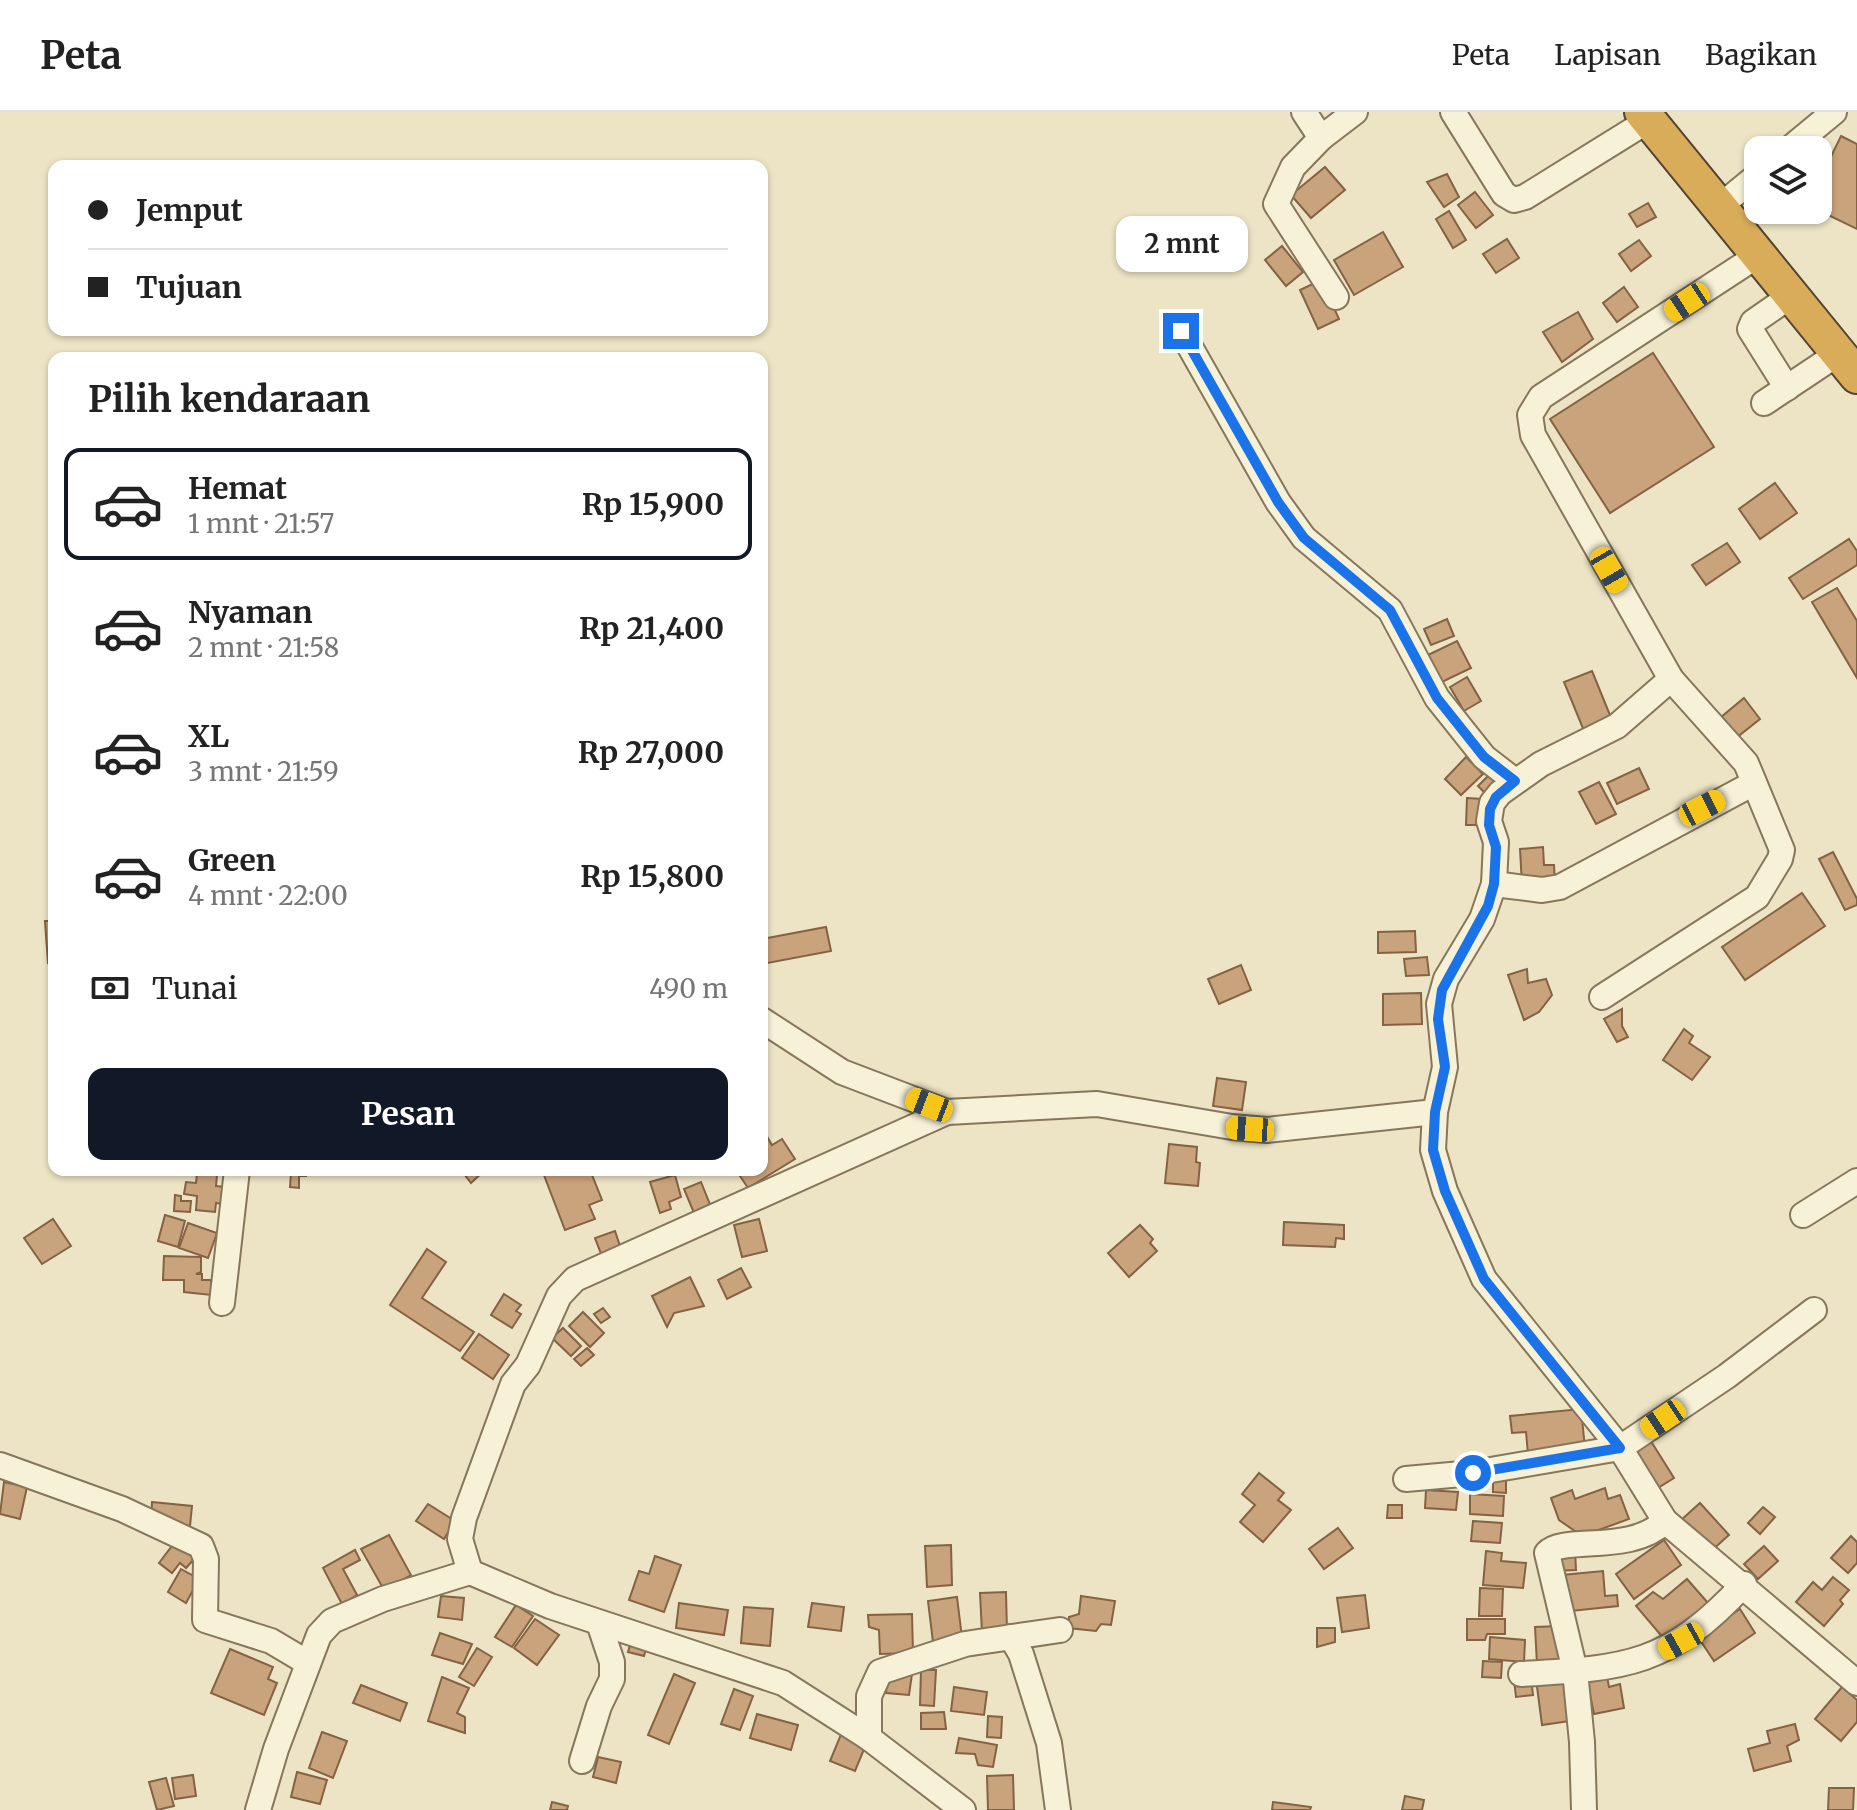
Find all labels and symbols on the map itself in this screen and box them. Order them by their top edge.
callout: 2 mnt [1115,215,1247,271]
car [1660,279,1714,325]
route end [1163,313,1199,349]
car [1587,543,1631,597]
car [1675,786,1729,830]
car [902,1085,956,1125]
car [1225,1115,1275,1143]
car [1636,1396,1690,1442]
route start [1455,1455,1491,1491]
car [1654,1619,1708,1663]

